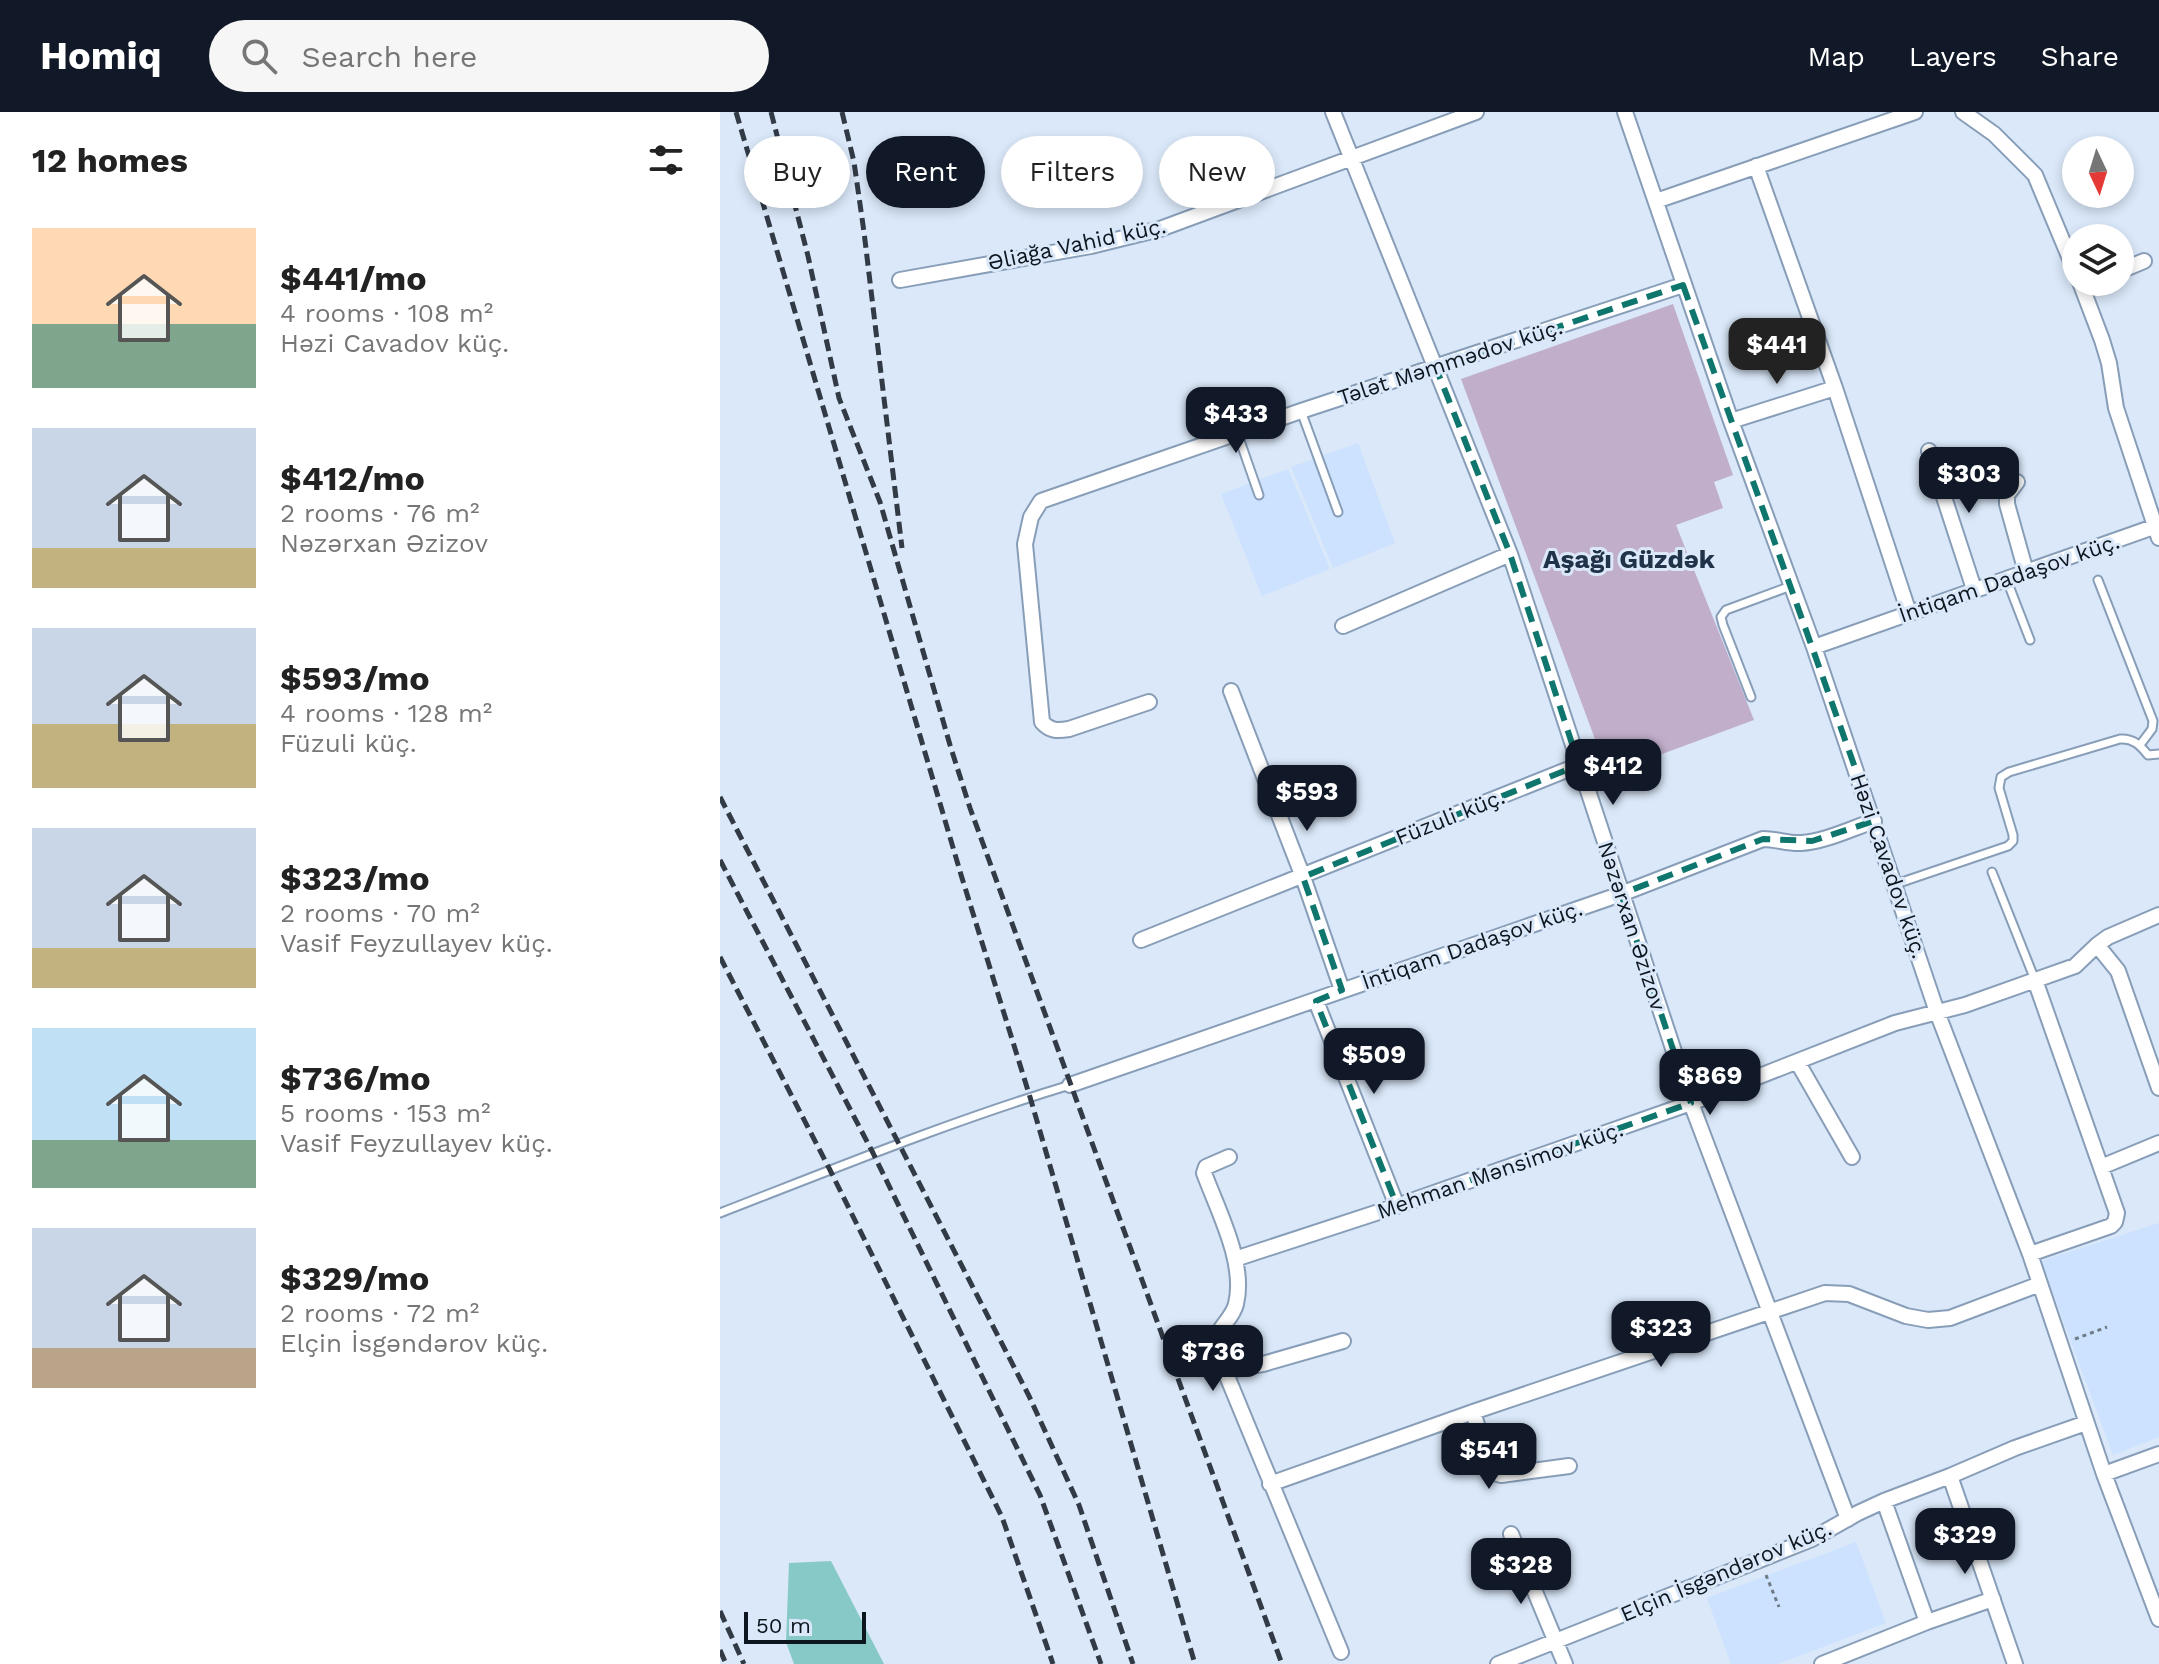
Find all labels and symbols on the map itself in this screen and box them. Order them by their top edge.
north arrow [2062,136,2134,208]
street label: Əliağa Vahid küç. [986,213,1168,275]
street label: Tələt Məmmədov küç. [1334,314,1566,410]
pin: $441 [1730,318,1824,386]
pin: $433 [1189,387,1283,455]
pin: $303 [1922,447,2016,515]
street label: İntiqam Dadaşov küç. [1895,528,2123,628]
district label: Aşağı Güzdək [1543,544,1716,574]
pin: $412 [1566,739,1660,807]
pin: $593 [1260,765,1354,833]
street label: Həzi Cavadov küç. [1846,770,1932,962]
street label: Füzuli küç. [1392,784,1508,850]
street label: Nəzərxan Əzizov [1593,838,1671,1014]
street label: İntiqam Dadaşov küç. [1358,895,1586,995]
pin: $509 [1327,1028,1421,1096]
pin: $869 [1663,1049,1757,1117]
street label: Mehman Mənsimov küç. [1374,1116,1626,1224]
pin: $323 [1614,1301,1708,1369]
pin: $736 [1166,1325,1260,1393]
pin: $541 [1442,1423,1536,1491]
pin: $329 [1918,1508,2012,1576]
street label: Elçin İsgəndərov küç. [1617,1515,1835,1627]
pin: $328 [1474,1538,1568,1606]
scale bar [744,1608,866,1644]

